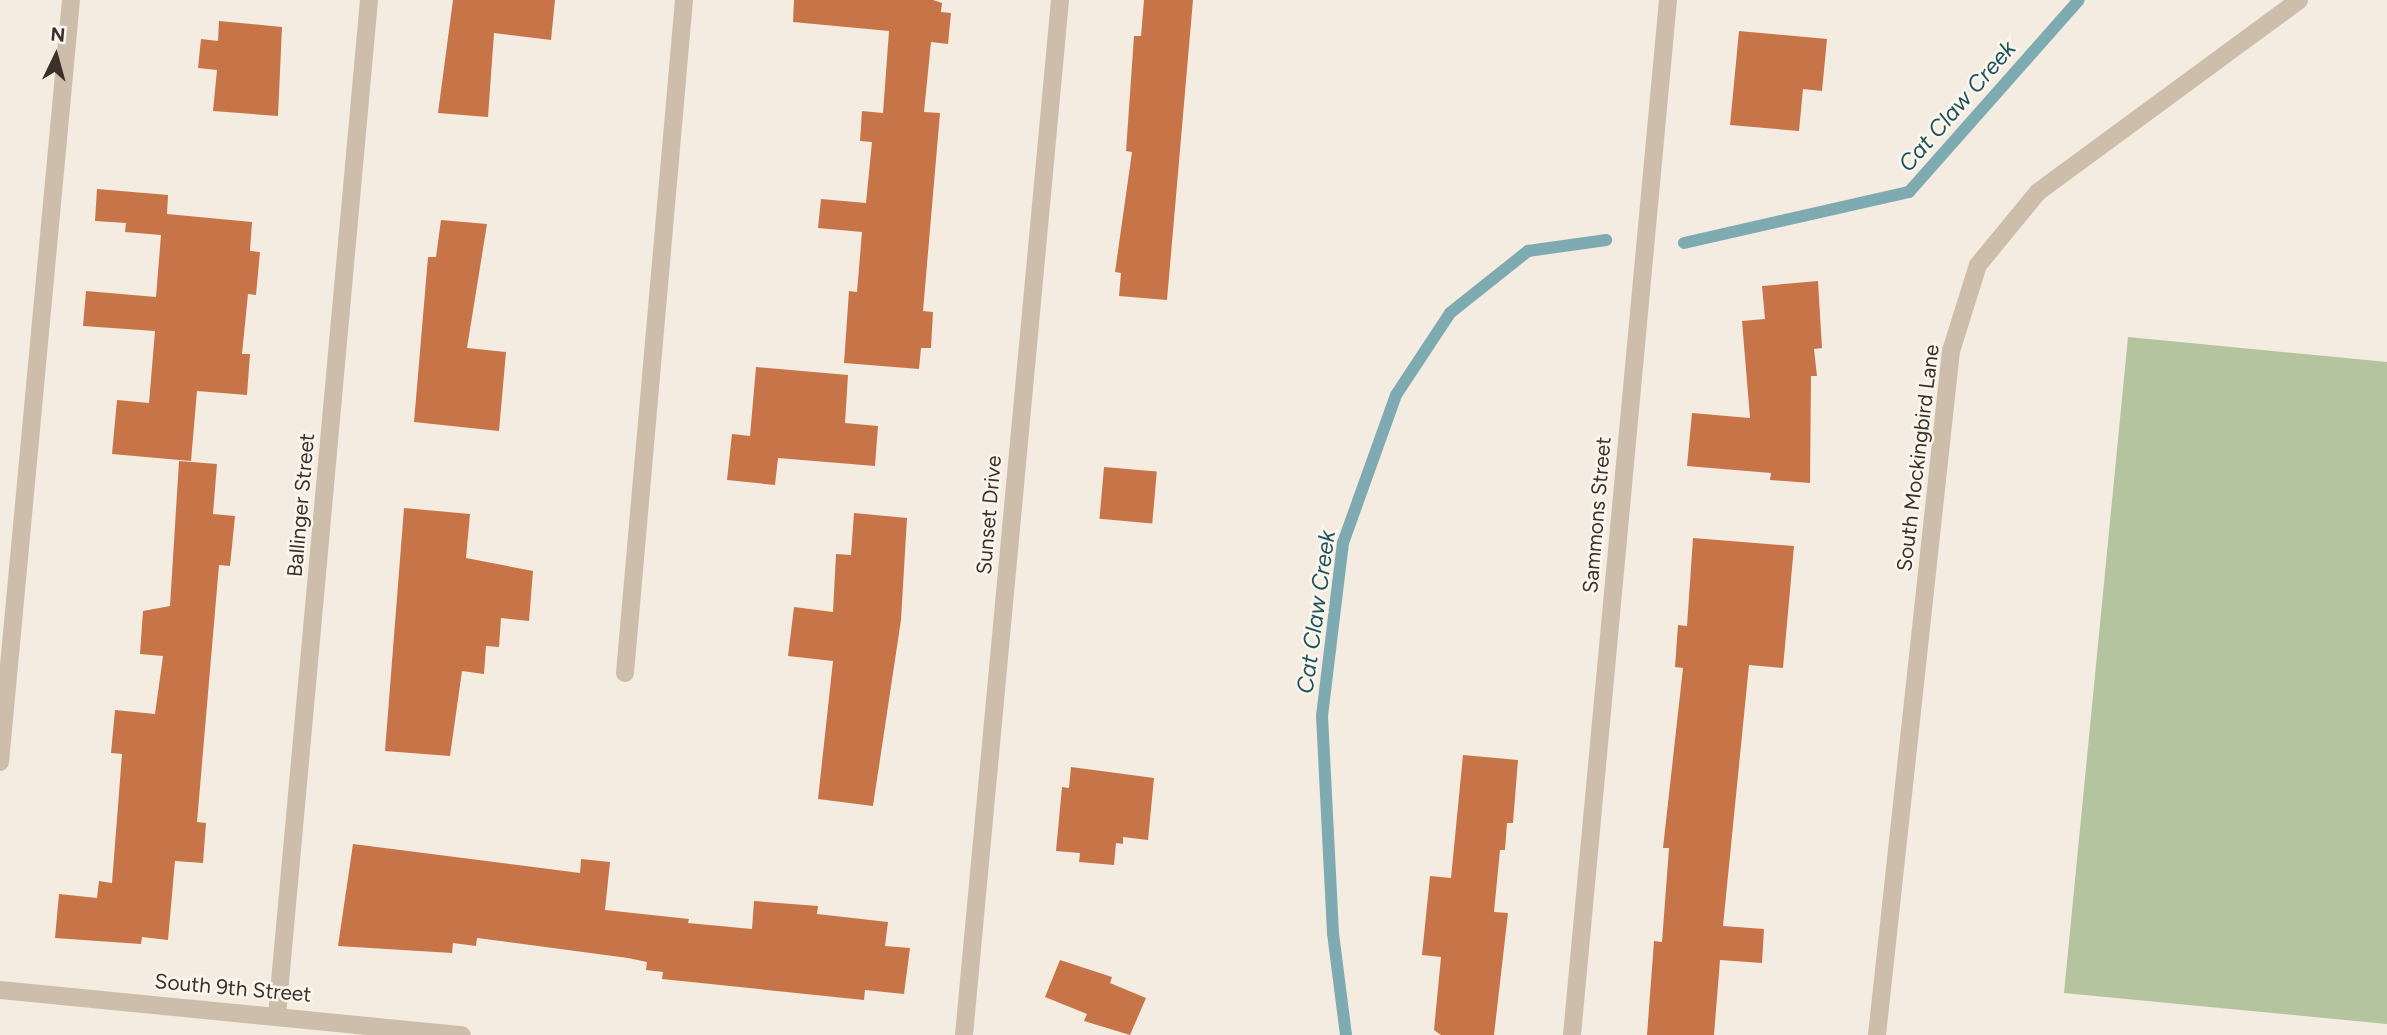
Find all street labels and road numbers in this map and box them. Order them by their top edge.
street label: South Mockingbird Lane [1892,343,1944,573]
street label: Ballinger Street [282,432,320,578]
street label: Sammons Street [1578,436,1616,594]
street label: Sunset Drive [971,454,1007,576]
street label: South 9th Street [154,969,312,1007]

